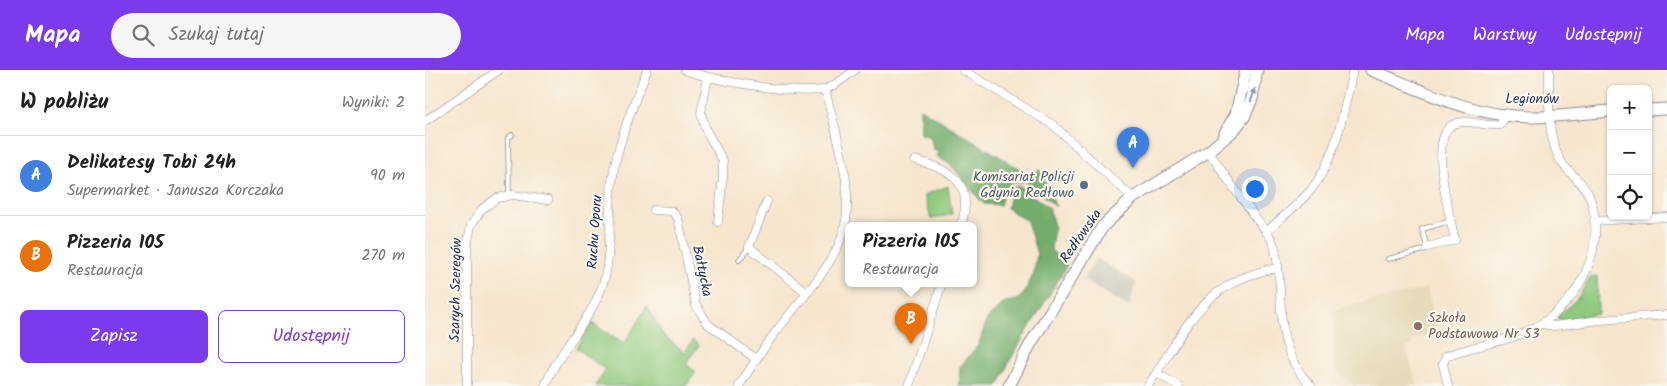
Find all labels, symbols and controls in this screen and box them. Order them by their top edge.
search box [111,13,461,58]
text: Mapa [25,16,81,55]
text: Szukaj tutaj [169,20,264,50]
icon: search [129,21,157,49]
text: Mapa [1405,21,1445,50]
text: Warstwy [1473,21,1537,50]
text: Udostępnij [1565,21,1642,50]
map controls [1607,85,1652,220]
button: + [1607,85,1652,130]
text: W pobliżu [20,86,108,119]
one-way arrow [1249,87,1257,102]
street label: Legionów [1505,88,1559,110]
text: Wyniki: 2 [342,90,405,115]
pin: A [1117,127,1149,168]
button: − [1607,130,1652,175]
text: Delikatesy Tobi 24h [67,148,236,178]
text: A [31,163,41,188]
text: 90 m [370,163,405,188]
place label: Komisariat Policji Gdynia Redłowo [973,166,1075,204]
button: locate [1607,175,1652,220]
your location [1242,176,1268,202]
text: Supermarket · Janusza Korczaka [67,178,284,203]
marker: Komisariat Policji Gdynia Redłowo [1078,179,1090,191]
street label: Ruchu Oporu [581,194,609,270]
street label: Redłowska [1054,205,1108,267]
popup [845,222,977,287]
text: Pizzeria 105 [863,227,959,257]
text: Pizzeria 105 [67,228,164,258]
street label: Szarych Szeregów [444,237,468,342]
text: B [31,243,41,268]
text: 270 m [361,243,405,268]
street label: Bałtycka [686,243,718,299]
text: Restauracja [863,257,939,282]
text: Restauracja [67,258,143,283]
pin: B [895,303,927,344]
place label: Szkoła Podstawowa Nr 53 [1428,307,1539,345]
button: Zapisz [20,310,208,363]
button: Udostępnij [218,310,405,363]
marker: Szkoła Podstawowa Nr 53 [1412,320,1424,332]

